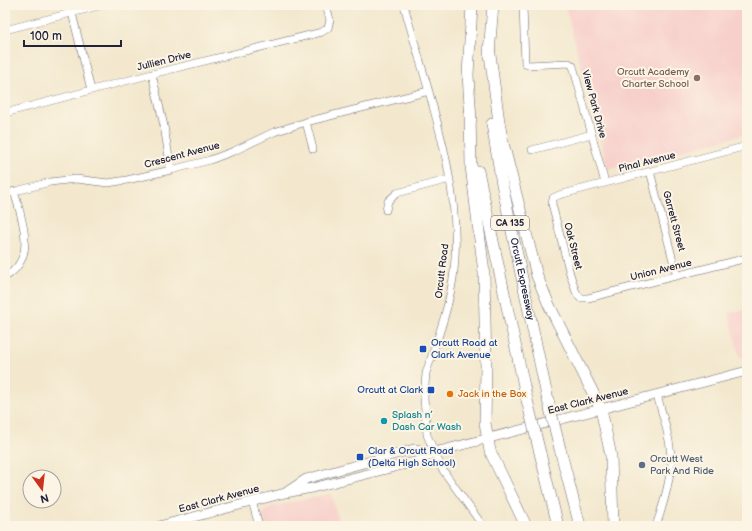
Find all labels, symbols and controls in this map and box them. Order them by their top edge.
scale bar [24,22,121,48]
text: 100 m [30,29,62,44]
street label: Jullien Drive [136,48,192,74]
place label: Orcutt Academy Charter School [617,66,689,90]
street label: View Park Drive [579,69,609,139]
marker: Orcutt Academy Charter School [692,73,702,83]
street label: Crescent Avenue [143,139,221,171]
street label: Pinal Avenue [617,149,677,175]
street label: Garrett Street [660,189,688,253]
road number: CA 135 [491,216,529,230]
street label: Oak Street [561,221,585,271]
street label: Orcutt Expressway [508,237,537,322]
street label: Orcutt Road [433,243,451,299]
street label: Union Avenue [629,257,693,283]
place label: Orcutt Road at Clark Avenue [431,337,497,361]
marker: Orcutt Road at Clark Avenue [418,344,428,354]
place label: Orcutt at Clark [357,384,423,396]
marker: Orcutt at Clark [426,385,436,395]
street label: East Clark Avenue [546,385,630,417]
place label: Jack in the Box [458,388,527,400]
marker: Jack in the Box [445,389,455,399]
place label: Splash n’ Dash Car Wash [392,409,462,433]
marker: Splash n’ Dash Car Wash [379,416,389,426]
place label: Clar & Orcutt Road (Delta High School) [368,445,456,469]
marker: Clar & Orcutt Road (Delta High School) [355,452,365,462]
place label: Orcutt West Park And Ride [650,453,714,477]
marker: Orcutt West Park And Ride [637,460,647,470]
north arrow [22,469,62,509]
street label: East Clark Avenue [178,482,261,515]
text: N [39,491,50,506]

